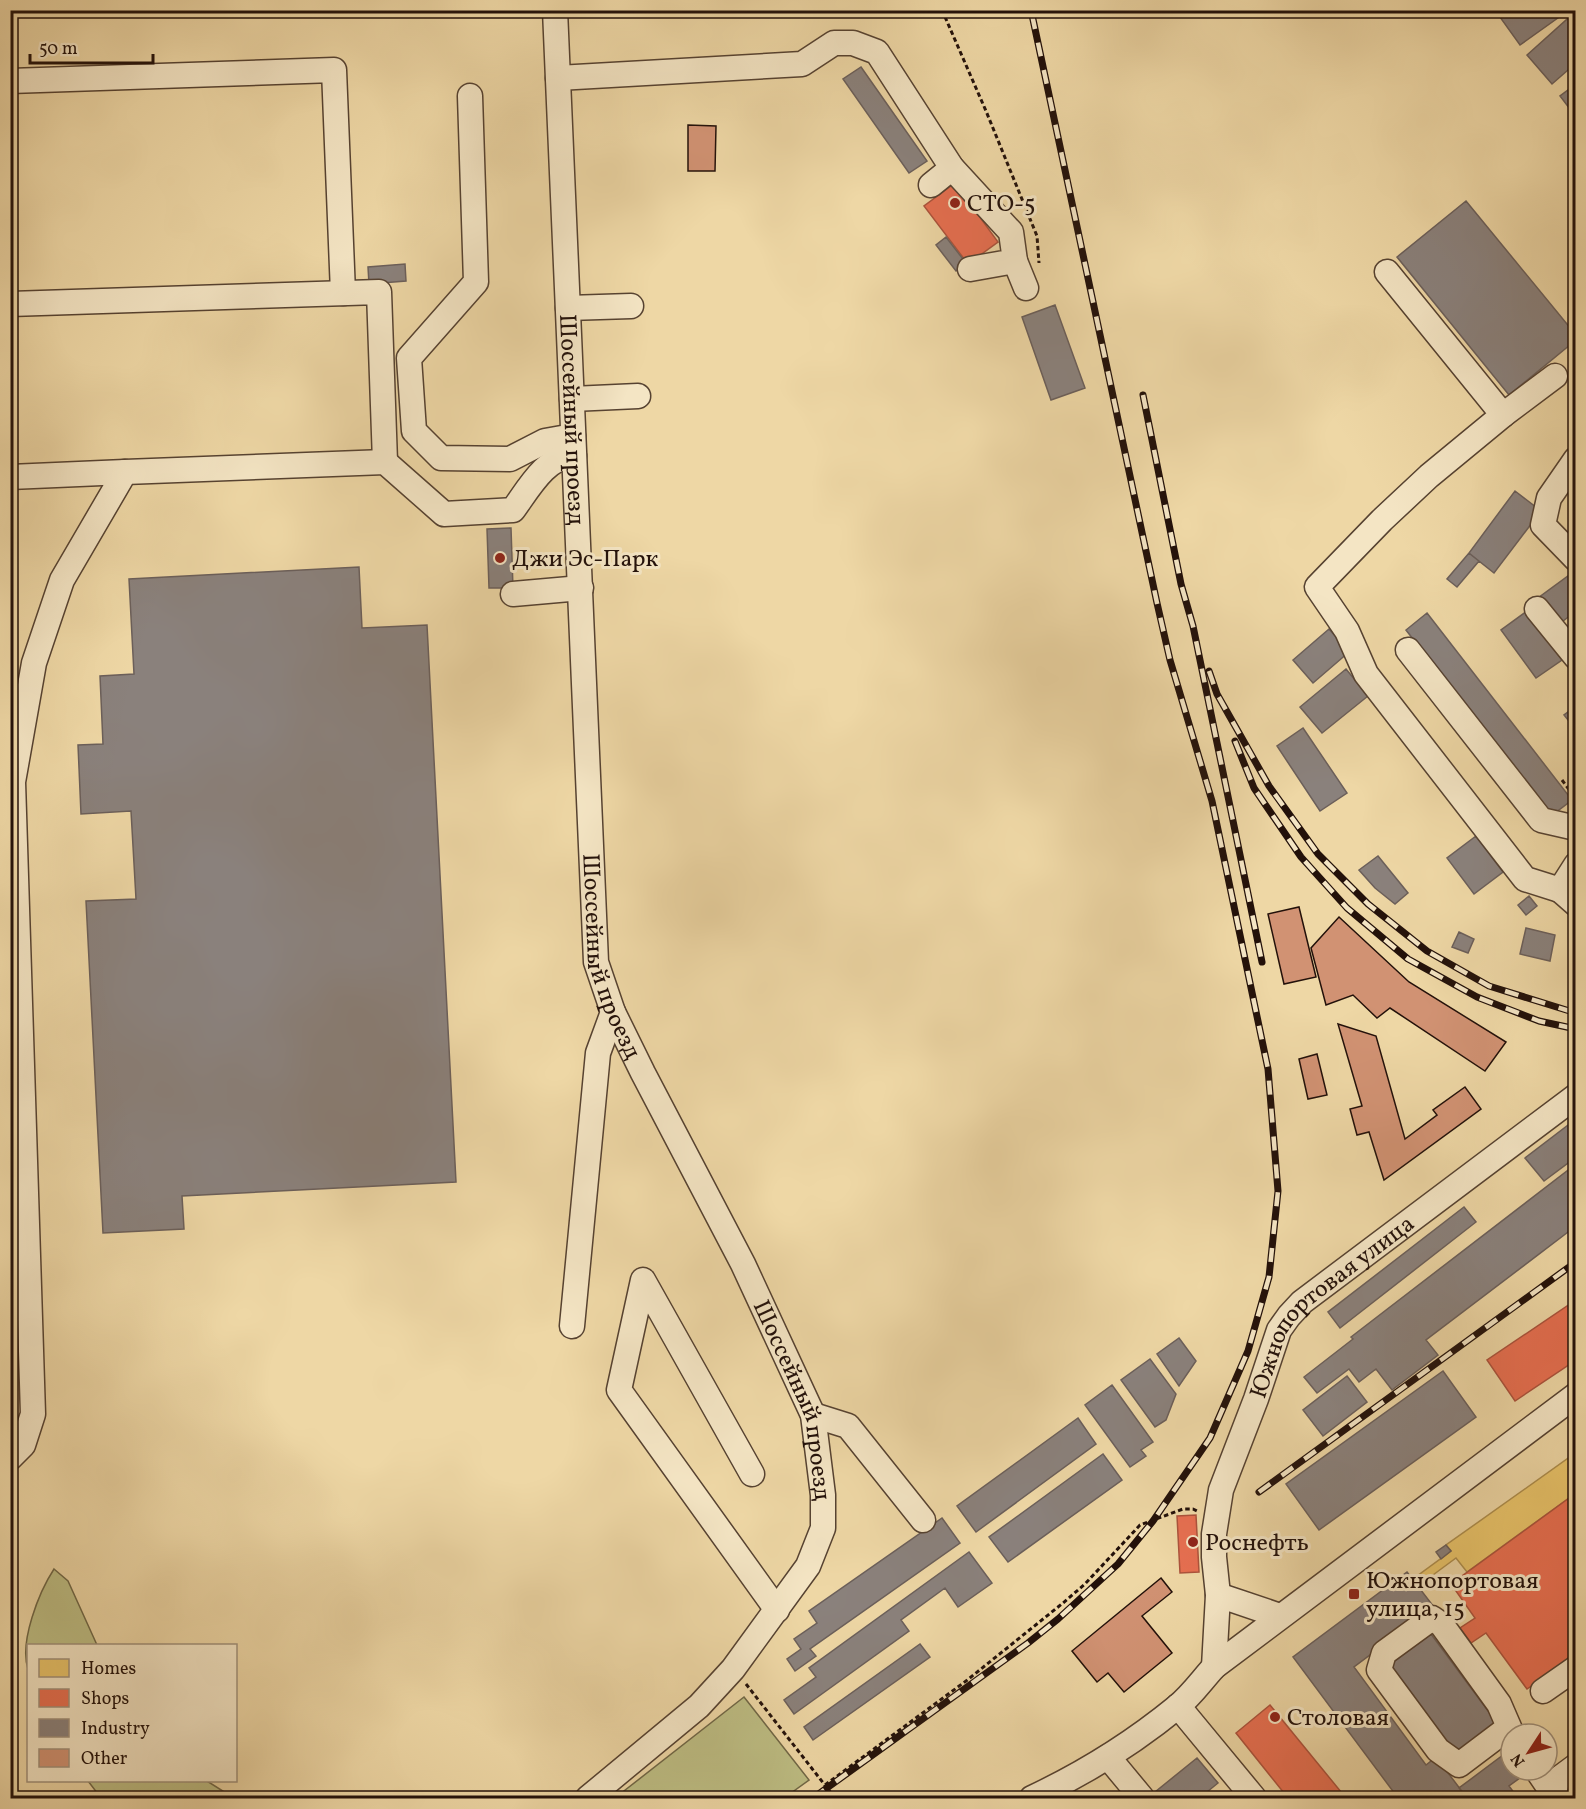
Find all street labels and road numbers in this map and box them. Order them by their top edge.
street label: Шоссейный проезд [549,313,592,526]
street label: Шоссейный проезд [572,853,649,1066]
street label: Южнопортовая улица [1242,1208,1422,1403]
street label: Шоссейный проезд [743,1295,839,1503]

